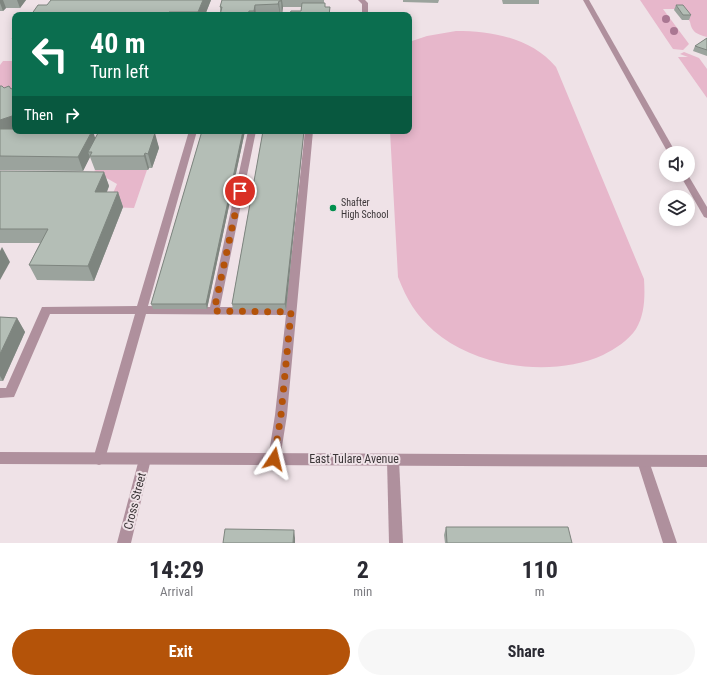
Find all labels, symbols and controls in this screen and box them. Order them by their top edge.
text: 40 m [90,27,146,60]
icon: left [24,28,76,80]
text: Turn left [90,61,149,82]
icon: right [61,104,83,126]
text: Then [24,106,53,124]
map controls [659,146,695,226]
button: sound [659,146,695,182]
pin [223,174,257,208]
icon: arrive [229,180,251,202]
button: layers [659,190,695,226]
place label: Shafter High School [341,197,389,220]
marker: Shafter High School [328,203,338,213]
position arrow [253,438,295,480]
street label: East Tulare Avenue [309,452,399,466]
street label: Cross Street [121,471,149,531]
text: 14:29 [149,556,204,584]
text: 2 [357,556,369,584]
text: 110 [521,556,558,584]
text: Arrival [160,584,193,599]
text: min [353,584,372,599]
text: m [535,584,545,599]
button: Exit [12,629,350,675]
button: Share [358,629,695,675]

